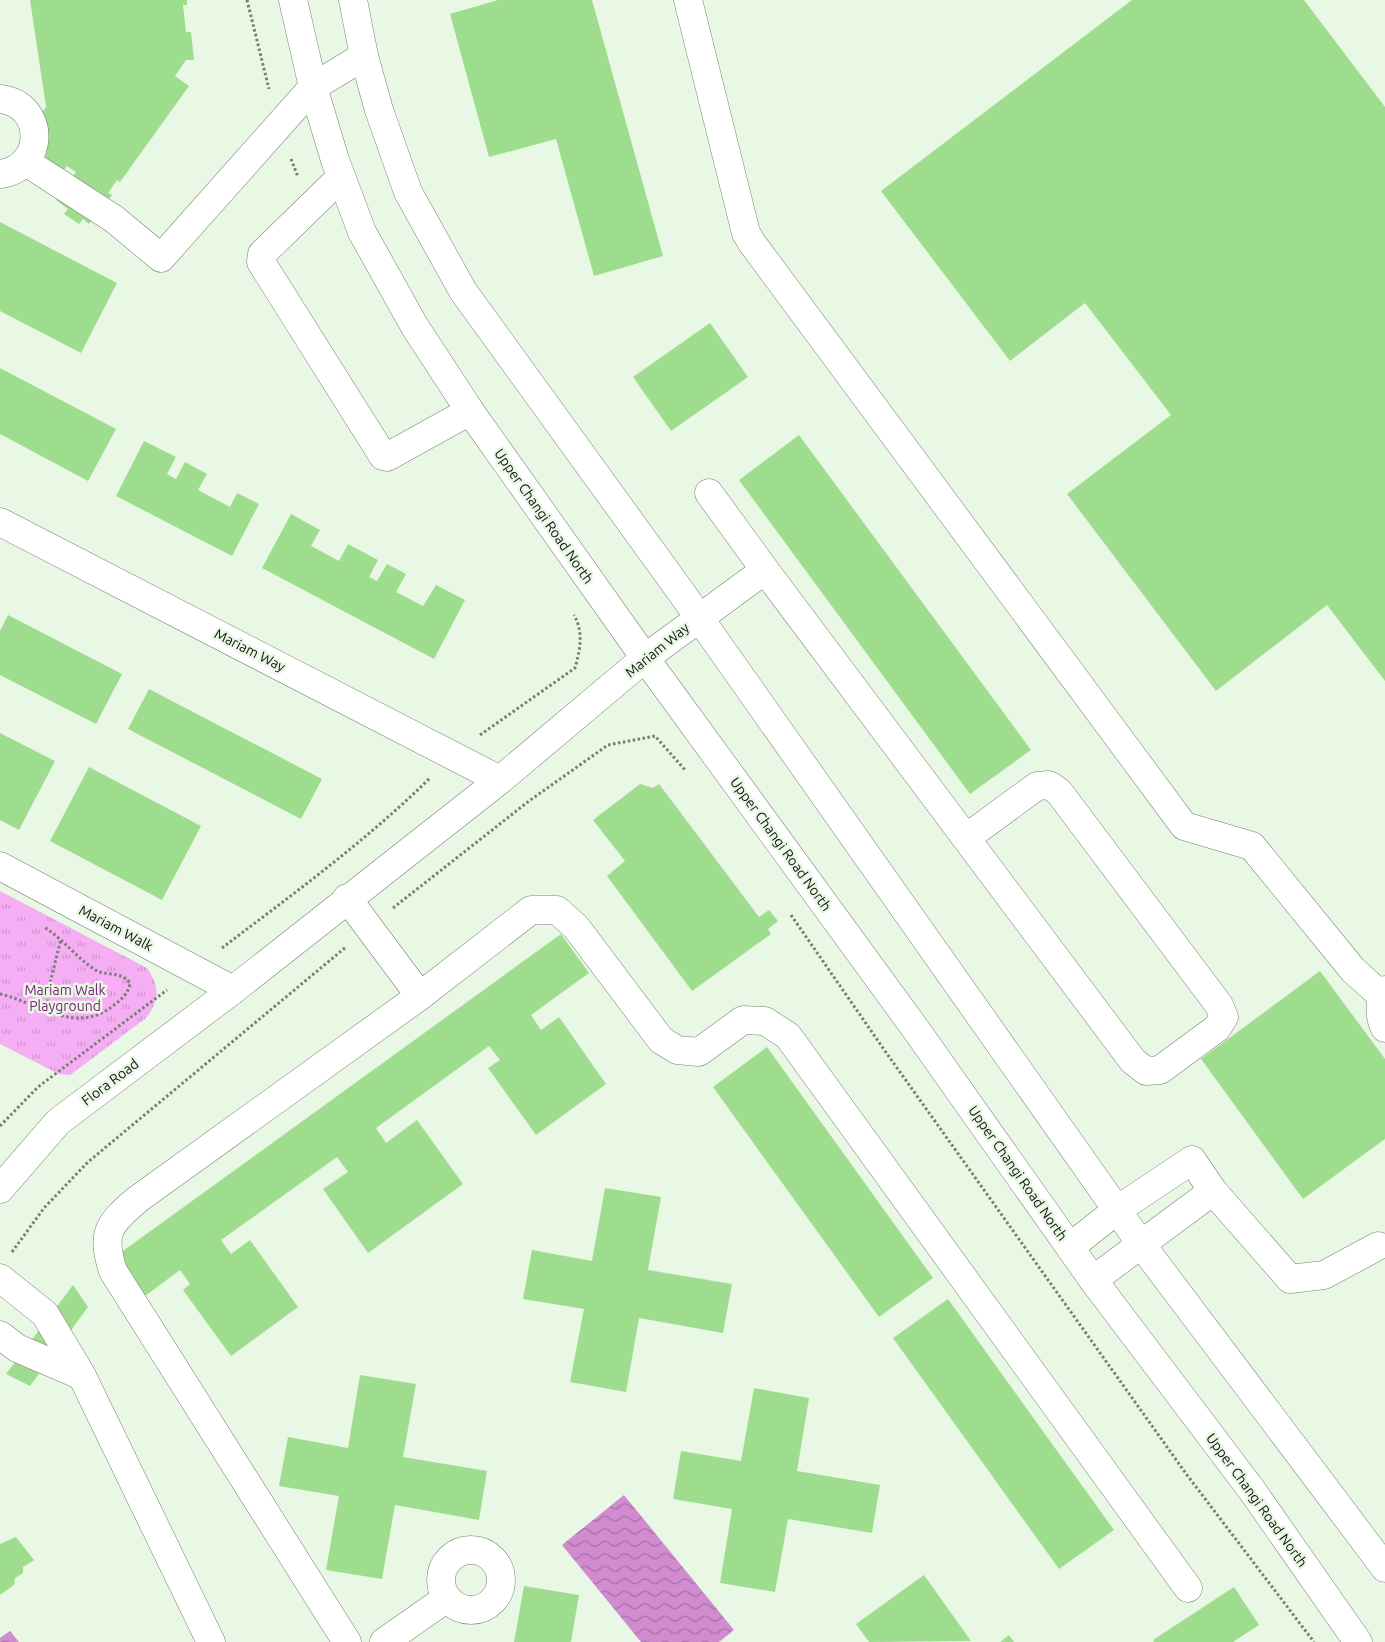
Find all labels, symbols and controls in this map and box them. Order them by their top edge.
street label: Upper Changi Road North [491,445,597,587]
street label: Mariam Way [622,619,692,680]
street label: Mariam Way [212,625,288,675]
street label: Upper Changi Road North [727,774,835,914]
street label: Mariam Walk [76,902,156,954]
park label: Mariam Walk Playground [24,982,106,1014]
street label: Flora Road [78,1055,142,1109]
street label: Upper Changi Road North [965,1102,1071,1244]
street label: Upper Changi Road North [1203,1430,1311,1570]

